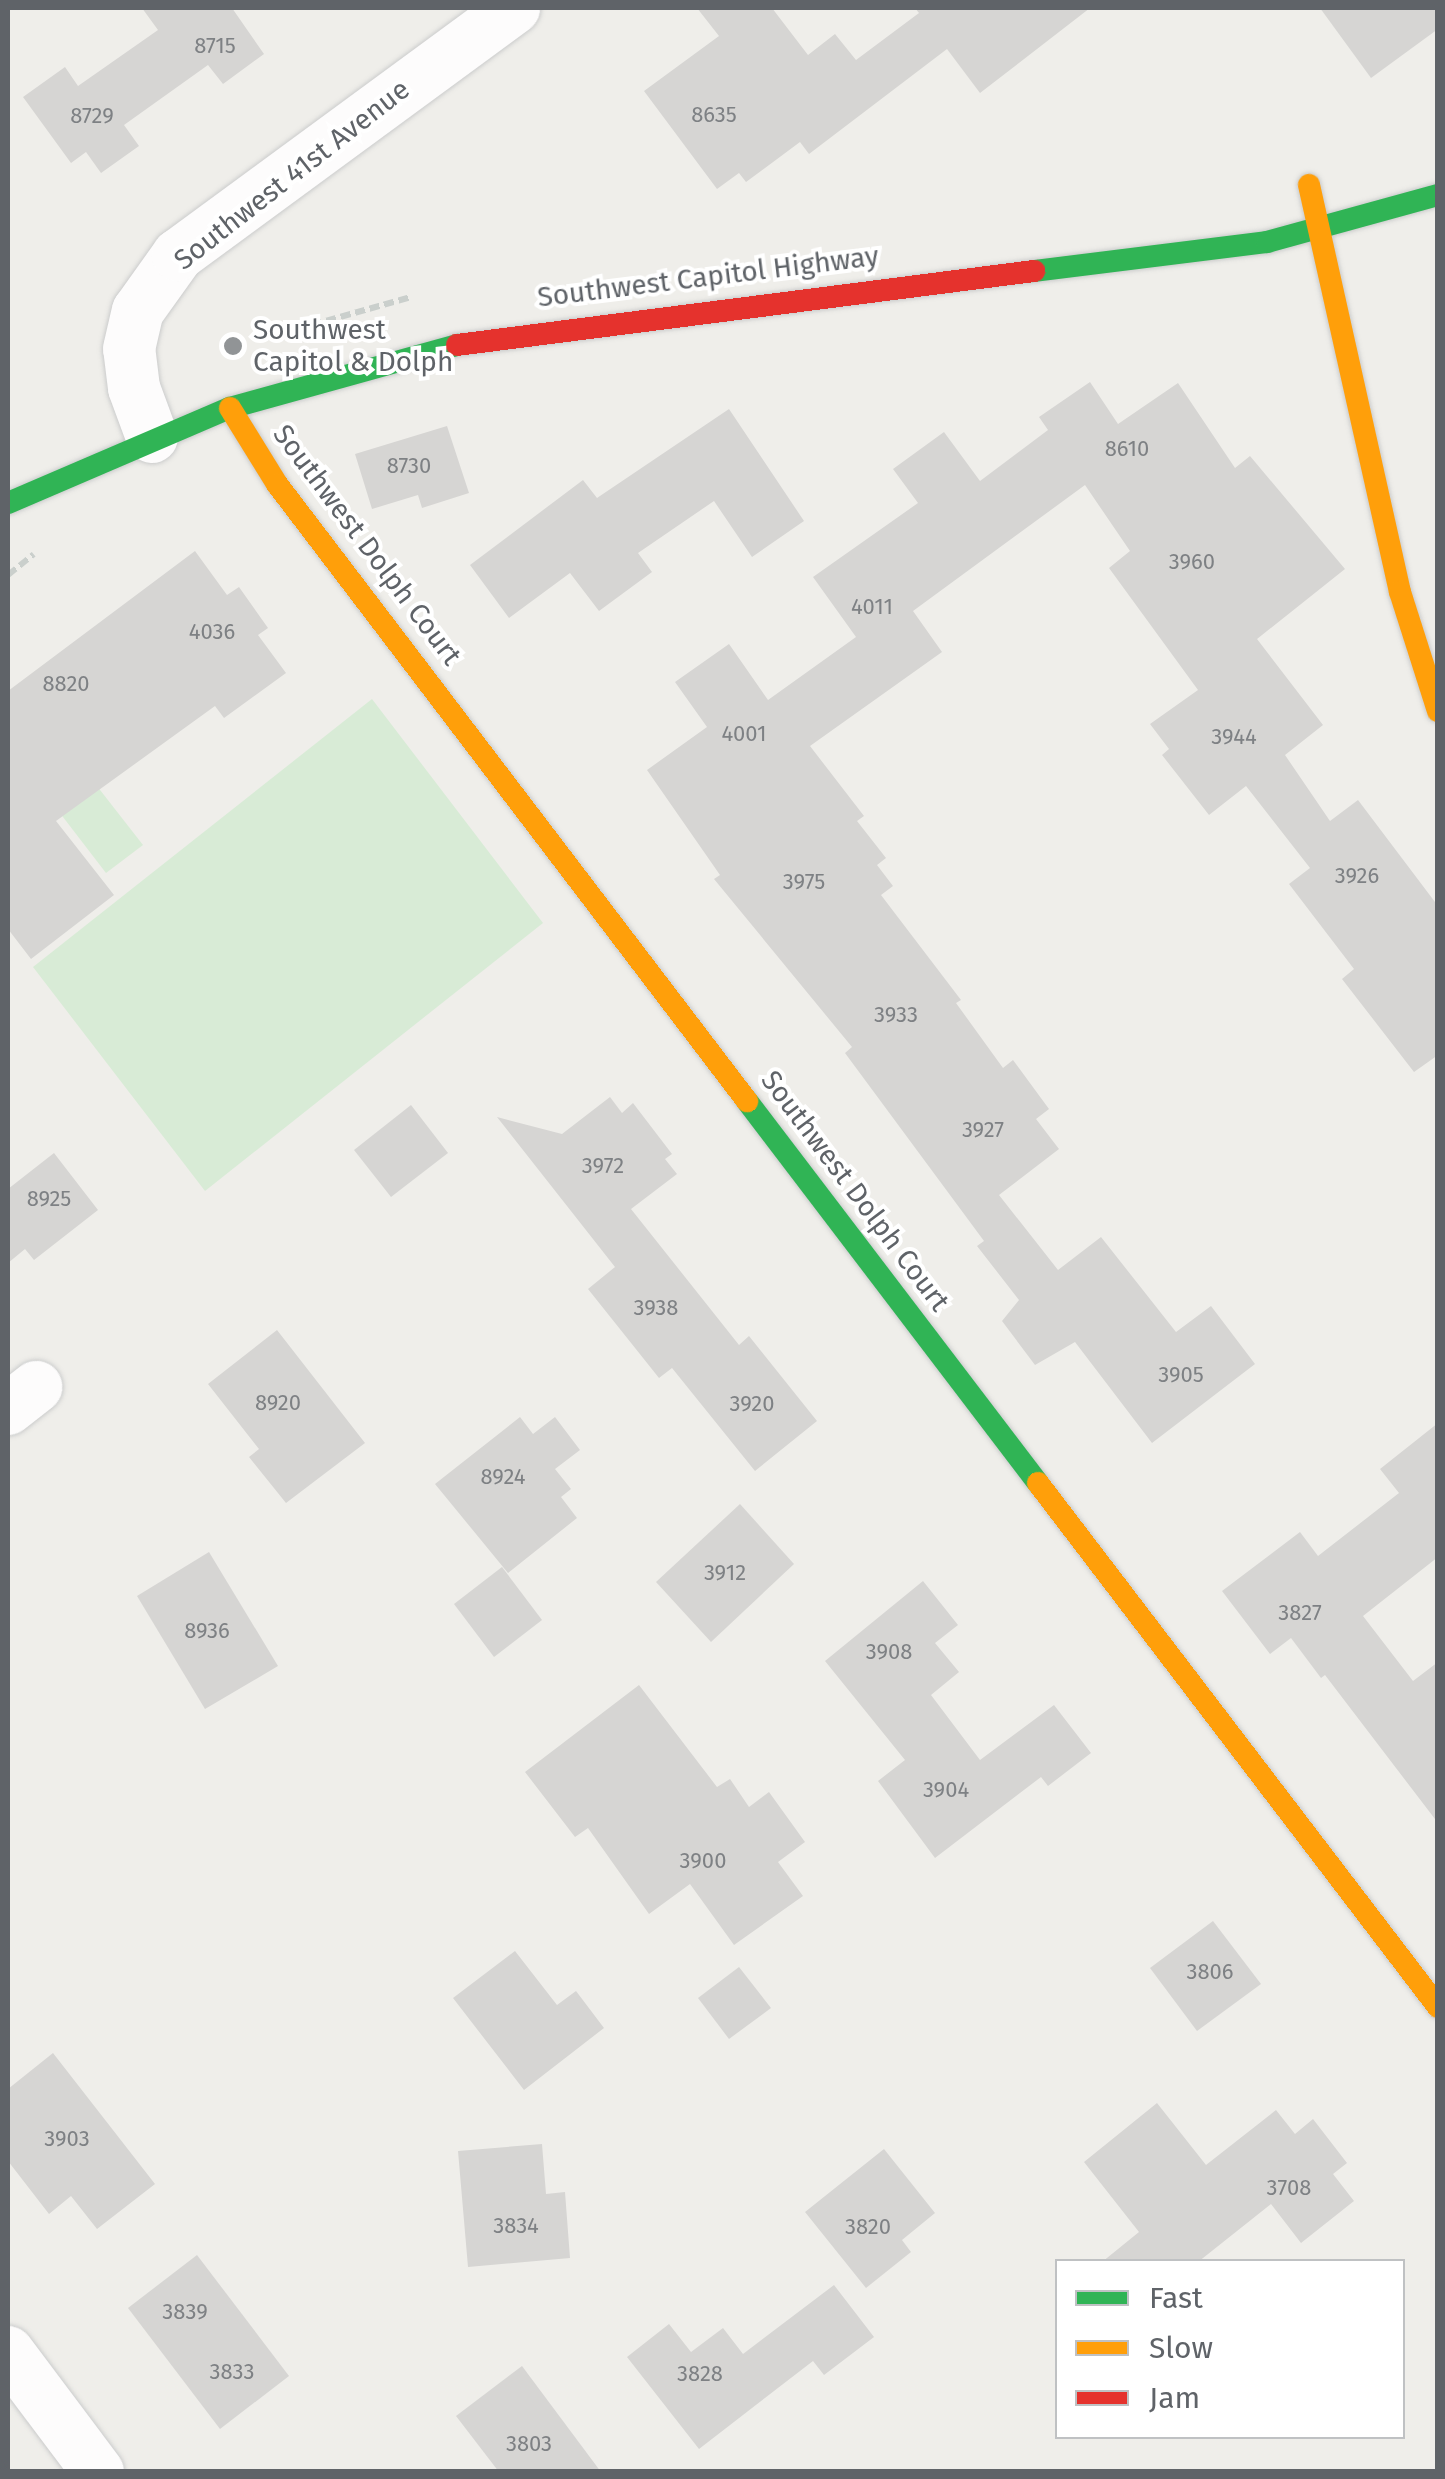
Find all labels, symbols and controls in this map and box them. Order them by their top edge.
house number: 8715 [194,33,236,59]
street label: Southwest 41st Avenue [168,73,416,277]
house number: 8635 [691,102,737,128]
house number: 8729 [70,103,114,129]
street label: Southwest Capitol Highway [536,239,880,315]
place label: Southwest Capitol & Dolph [253,313,453,379]
marker: Southwest Capitol & Dolph [222,335,244,357]
street label: Southwest Dolph Court [266,418,468,672]
house number: 8610 [1105,436,1149,462]
house number: 8730 [387,453,431,479]
house number: 3960 [1169,549,1215,575]
house number: 4011 [851,594,893,620]
house number: 4036 [189,619,235,645]
house number: 8820 [42,671,90,697]
house number: 4001 [721,721,767,747]
house number: 3944 [1211,724,1257,750]
house number: 3926 [1335,863,1379,889]
house number: 3975 [783,869,825,895]
house number: 3933 [874,1002,918,1028]
street label: Southwest Dolph Court [754,1064,956,1318]
house number: 3927 [962,1117,1004,1143]
house number: 3972 [582,1153,624,1179]
house number: 8925 [27,1186,71,1212]
house number: 3938 [634,1295,678,1321]
house number: 3905 [1158,1362,1204,1388]
house number: 8920 [255,1390,301,1416]
house number: 3920 [730,1391,774,1417]
house number: 8924 [481,1464,525,1490]
house number: 3912 [704,1560,746,1586]
house number: 3827 [1278,1600,1322,1626]
house number: 8936 [184,1618,230,1644]
house number: 3908 [866,1639,912,1665]
house number: 3904 [923,1777,969,1803]
house number: 3900 [680,1848,726,1874]
house number: 3806 [1186,1959,1234,1985]
house number: 3903 [44,2126,90,2152]
house number: 3708 [1267,2175,1311,2201]
house number: 3834 [493,2213,539,2239]
house number: 3820 [845,2214,891,2240]
legend [1055,2259,1405,2439]
text: Fast [1149,2280,1203,2316]
house number: 3839 [162,2299,208,2325]
text: Slow [1149,2330,1213,2366]
house number: 3833 [209,2359,255,2385]
house number: 3828 [677,2361,723,2387]
text: Jam [1149,2380,1200,2416]
house number: 3803 [506,2431,552,2457]

